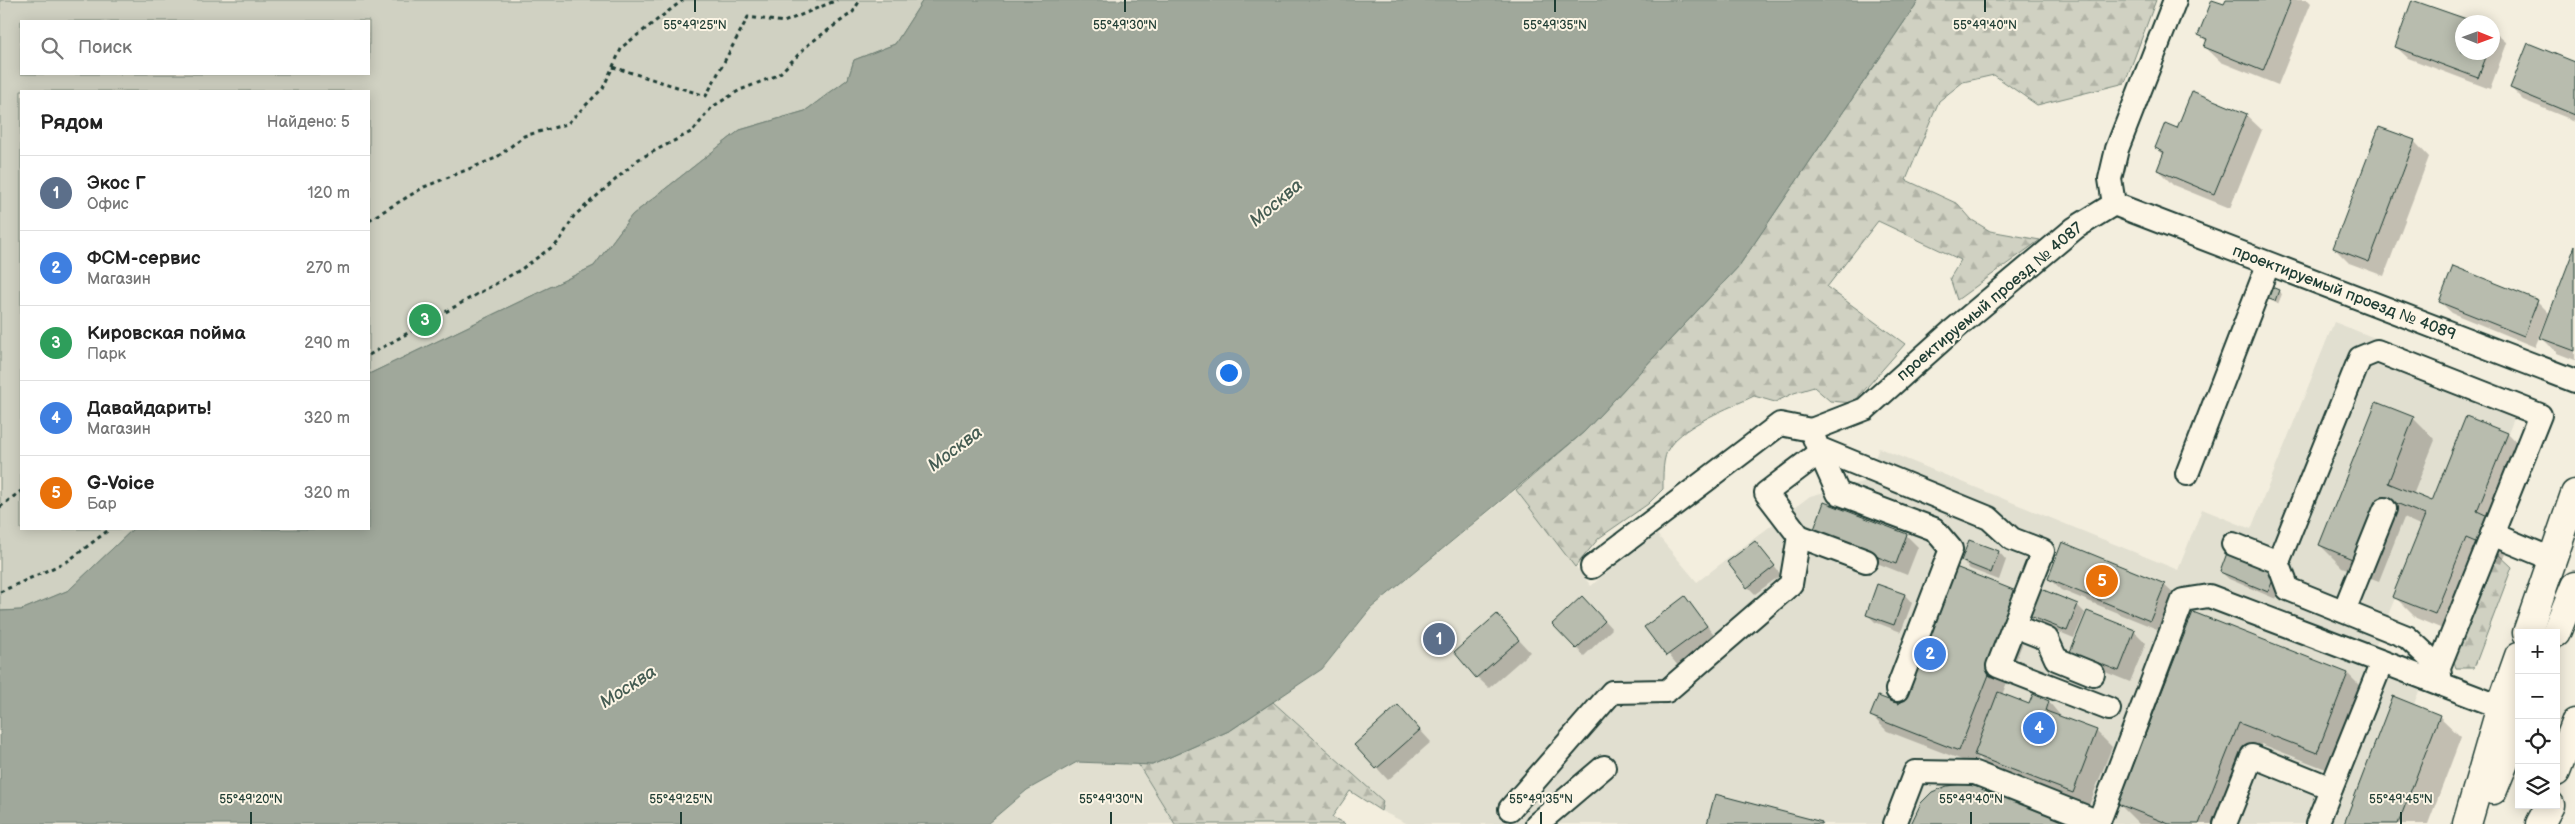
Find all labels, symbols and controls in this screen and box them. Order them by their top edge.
north arrow [2455,15,2500,60]
text: 55°49'25"N [663,18,727,33]
text: 55°49'30"N [1093,18,1157,33]
text: 55°49'35"N [1523,18,1587,33]
text: 55°49'40"N [1953,18,2017,33]
search box [20,20,370,75]
icon: search [38,34,66,62]
text: Поиск [78,36,132,59]
text: Рядом [40,110,103,135]
text: Найдено: 5 [267,113,350,132]
text: Экос Г [87,172,146,195]
water label: Москва [1245,175,1307,231]
text: 1 [53,184,59,203]
text: 120 m [307,184,350,203]
text: Офис [87,195,129,214]
street label: проектируемый проезд № 4087 [1893,219,2087,385]
street label: проектируемый проезд № 4089 [2230,242,2458,344]
text: ФСМ-сервис [87,247,201,270]
text: 2 [51,259,61,278]
text: 270 m [306,259,350,278]
text: Магазин [87,270,151,289]
pin: 3 [409,301,441,339]
text: Кировская пойма [87,322,246,345]
text: 3 [51,334,61,353]
text: 290 m [304,334,350,353]
text: Парк [87,345,126,364]
your location [1216,360,1242,386]
text: Давайдарить! [87,397,211,420]
text: 4 [51,409,61,428]
text: 320 m [304,409,350,428]
text: Магазин [87,420,151,439]
water label: Москва [924,422,986,476]
text: G-Voice [87,472,154,495]
text: 5 [51,484,61,503]
text: 320 m [304,484,350,503]
text: Бар [87,495,117,514]
pin: 5 [2086,562,2118,600]
pin: 1 [1423,620,1455,658]
map controls [2515,629,2560,809]
button: + [2515,629,2560,674]
pin: 2 [1914,635,1946,673]
water label: Москва [596,661,660,713]
button: − [2515,674,2560,719]
pin: 4 [2023,709,2055,747]
button: locate [2515,719,2560,764]
button: layers [2515,764,2560,809]
text: 55°49'20"N [219,792,283,807]
text: 55°49'25"N [649,792,713,807]
text: 55°49'30"N [1079,792,1143,807]
text: 55°49'35"N [1509,792,1573,807]
text: 55°49'40"N [1939,792,2003,807]
text: 55°49'45"N [2369,792,2433,807]

